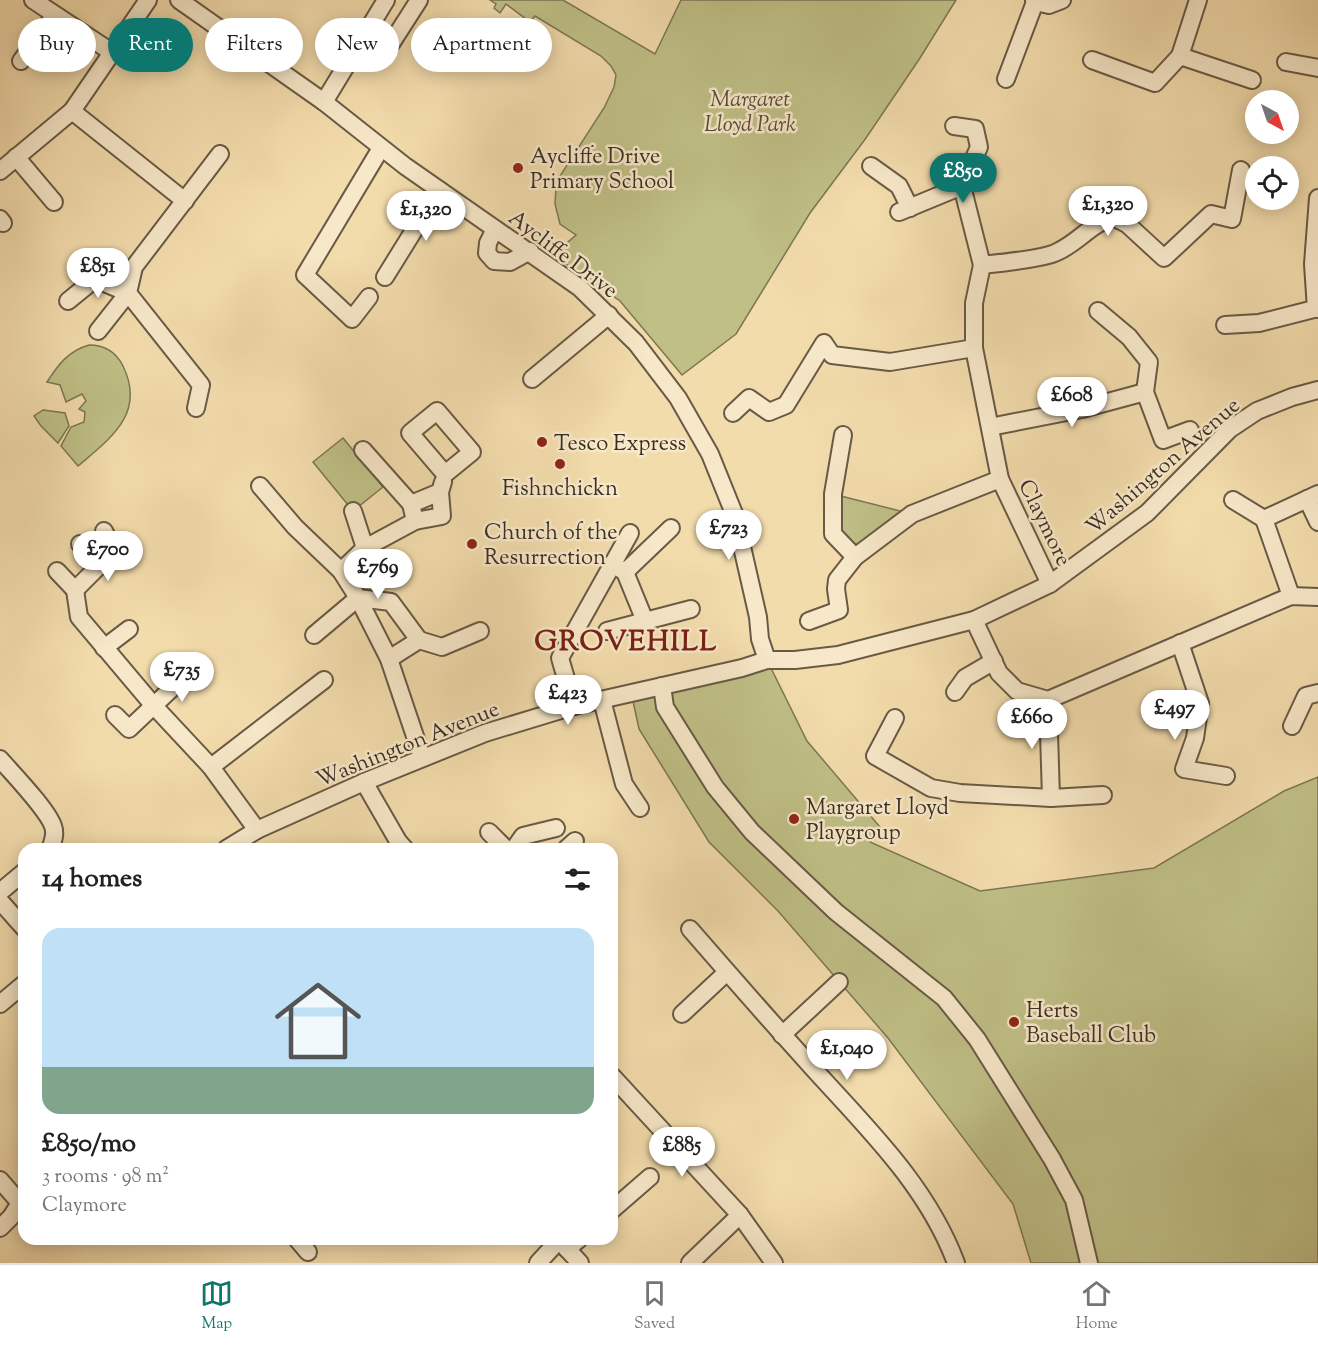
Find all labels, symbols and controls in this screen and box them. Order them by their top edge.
chip: Buy [18,18,96,72]
chip: Rent [108,18,193,72]
chip: Filters [205,18,303,72]
chip: New [315,18,399,72]
chip: Apartment [411,18,552,72]
park label: Margaret Lloyd Park [704,85,796,142]
north arrow [1245,90,1299,144]
map controls [1245,90,1299,210]
place label: Aycliffe Drive Primary School [530,142,674,199]
pin: £850 [927,153,999,204]
button: locate [1245,156,1299,210]
text: £850 [944,158,982,187]
marker: Aycliffe Drive Primary School [511,161,525,175]
pin: £1,320 [1059,186,1157,237]
pin: £1,320 [377,191,475,242]
text: £1,320 [1083,191,1133,220]
text: £1,320 [401,196,451,225]
street label: Aycliffe Drive [501,203,624,307]
pin: £851 [62,248,134,299]
text: £851 [81,253,115,282]
pin: £608 [1036,377,1108,428]
text: £608 [1051,382,1093,411]
street label: Washington Avenue [1080,391,1248,543]
place label: Tesco Express [554,429,686,461]
marker: Tesco Express [535,435,549,449]
marker: Fishnchickn [553,457,567,471]
place label: Fishnchickn [502,474,618,506]
street label: Claymore [1008,474,1078,572]
pin: £723 [693,510,765,561]
text: £723 [710,515,748,544]
place label: Church of the Resurrection [484,518,618,575]
pin: £700 [72,531,144,582]
text: £700 [87,536,129,565]
marker: Church of the Resurrection [465,537,479,551]
pin: £769 [342,549,414,600]
text: £769 [358,554,398,583]
district label: GROVEHILL [534,623,718,663]
pin: £735 [146,652,218,703]
text: £735 [164,657,200,686]
pin: £423 [532,675,604,726]
text: £423 [549,680,587,709]
pin: £497 [1139,690,1211,741]
street label: Washington Avenue [312,694,505,797]
text: £497 [1155,695,1195,724]
pin: £660 [996,699,1068,750]
text: £660 [1011,704,1053,733]
place label: Margaret Lloyd Playgroup [806,793,949,850]
marker: Margaret Lloyd Playgroup [787,812,801,826]
text: 14 homes [42,861,142,898]
icon: filters [561,863,594,896]
icon: home [264,967,372,1075]
place label: Herts Baseball Club [1026,996,1156,1053]
marker: Herts Baseball Club [1007,1015,1021,1029]
pin: £1,040 [798,1030,896,1081]
text: £1,040 [821,1035,873,1064]
text: £850/mo [42,1126,136,1163]
pin: £885 [646,1127,718,1178]
text: £885 [663,1132,701,1161]
text: 3 rooms · 98 m² [42,1163,169,1192]
text: Claymore [42,1192,127,1221]
tab: Map [200,1277,233,1336]
tab: Saved [634,1277,675,1336]
tab: Home [1076,1277,1118,1336]

